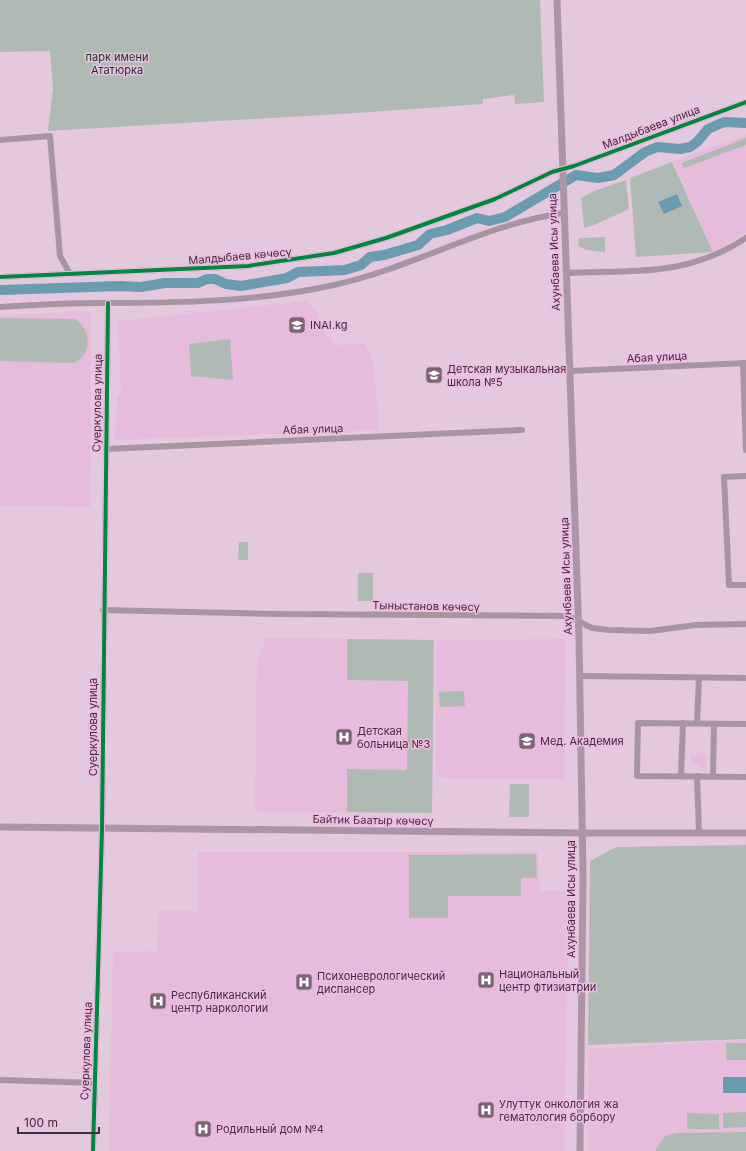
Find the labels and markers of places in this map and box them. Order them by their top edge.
school or university icon: INAI.kg [287,315,307,335]
place label: INAI.kg [310,318,348,332]
place label: Детская музыкальная школа №5 [447,362,566,389]
school or university icon: Детская музыкальная школа №5 [424,365,444,385]
place label: Детская больница №3 [357,724,430,751]
hospital icon: Детская больница №3 [334,727,354,747]
school or university icon: Мед. Академия [517,731,537,751]
place label: Мед. Академия [540,734,624,748]
place label: Национальный центр фтизиатрии [499,967,596,994]
place label: Психоневрологический диспансер [317,969,445,996]
hospital icon: Национальный центр фтизиатрии [476,970,496,990]
hospital icon: Психоневрологический диспансер [294,972,314,992]
place label: Республиканский центр наркологии [171,988,268,1015]
hospital icon: Республиканский центр наркологии [148,991,168,1011]
place label: Улуттук онкология жа гематология борбору [499,1097,618,1124]
hospital icon: Улуттук онкология жа гематология борбору [476,1100,496,1120]
hospital icon: Родильный дом №4 [193,1119,213,1139]
place label: Родильный дом №4 [216,1122,324,1136]

